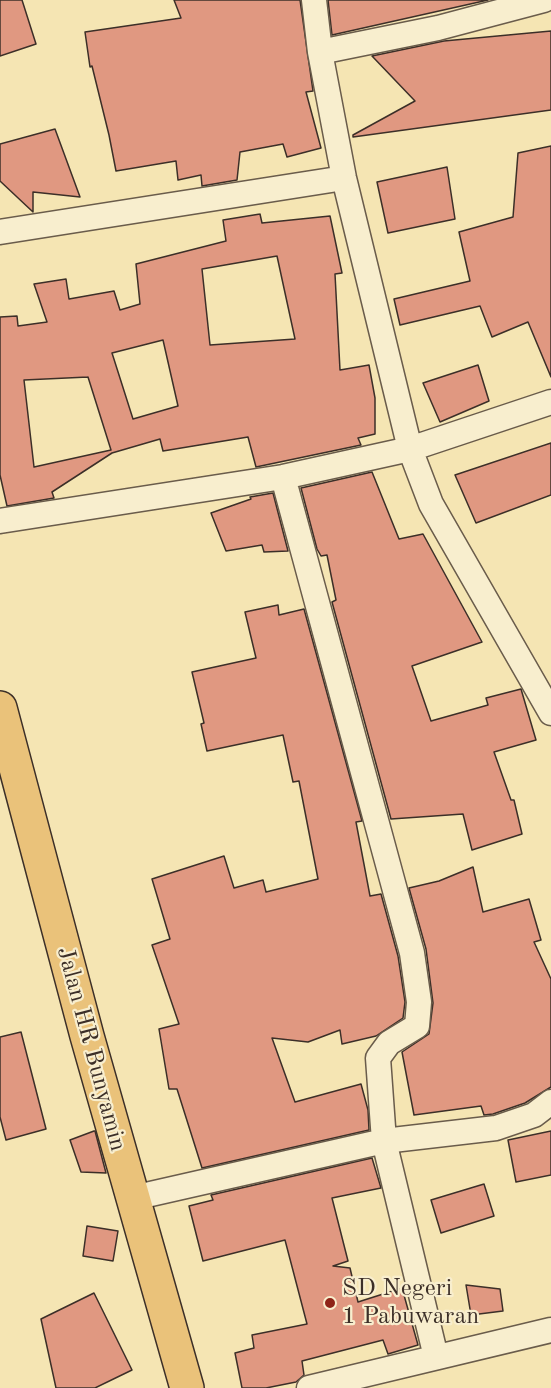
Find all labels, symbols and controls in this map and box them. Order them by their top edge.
street label: Jalan HR Bunyamin [50,944,132,1154]
place label: SD Negeri 1 Pabuwaran [342,1275,479,1331]
marker: SD Negeri 1 Pabuwaran [323,1296,337,1310]

